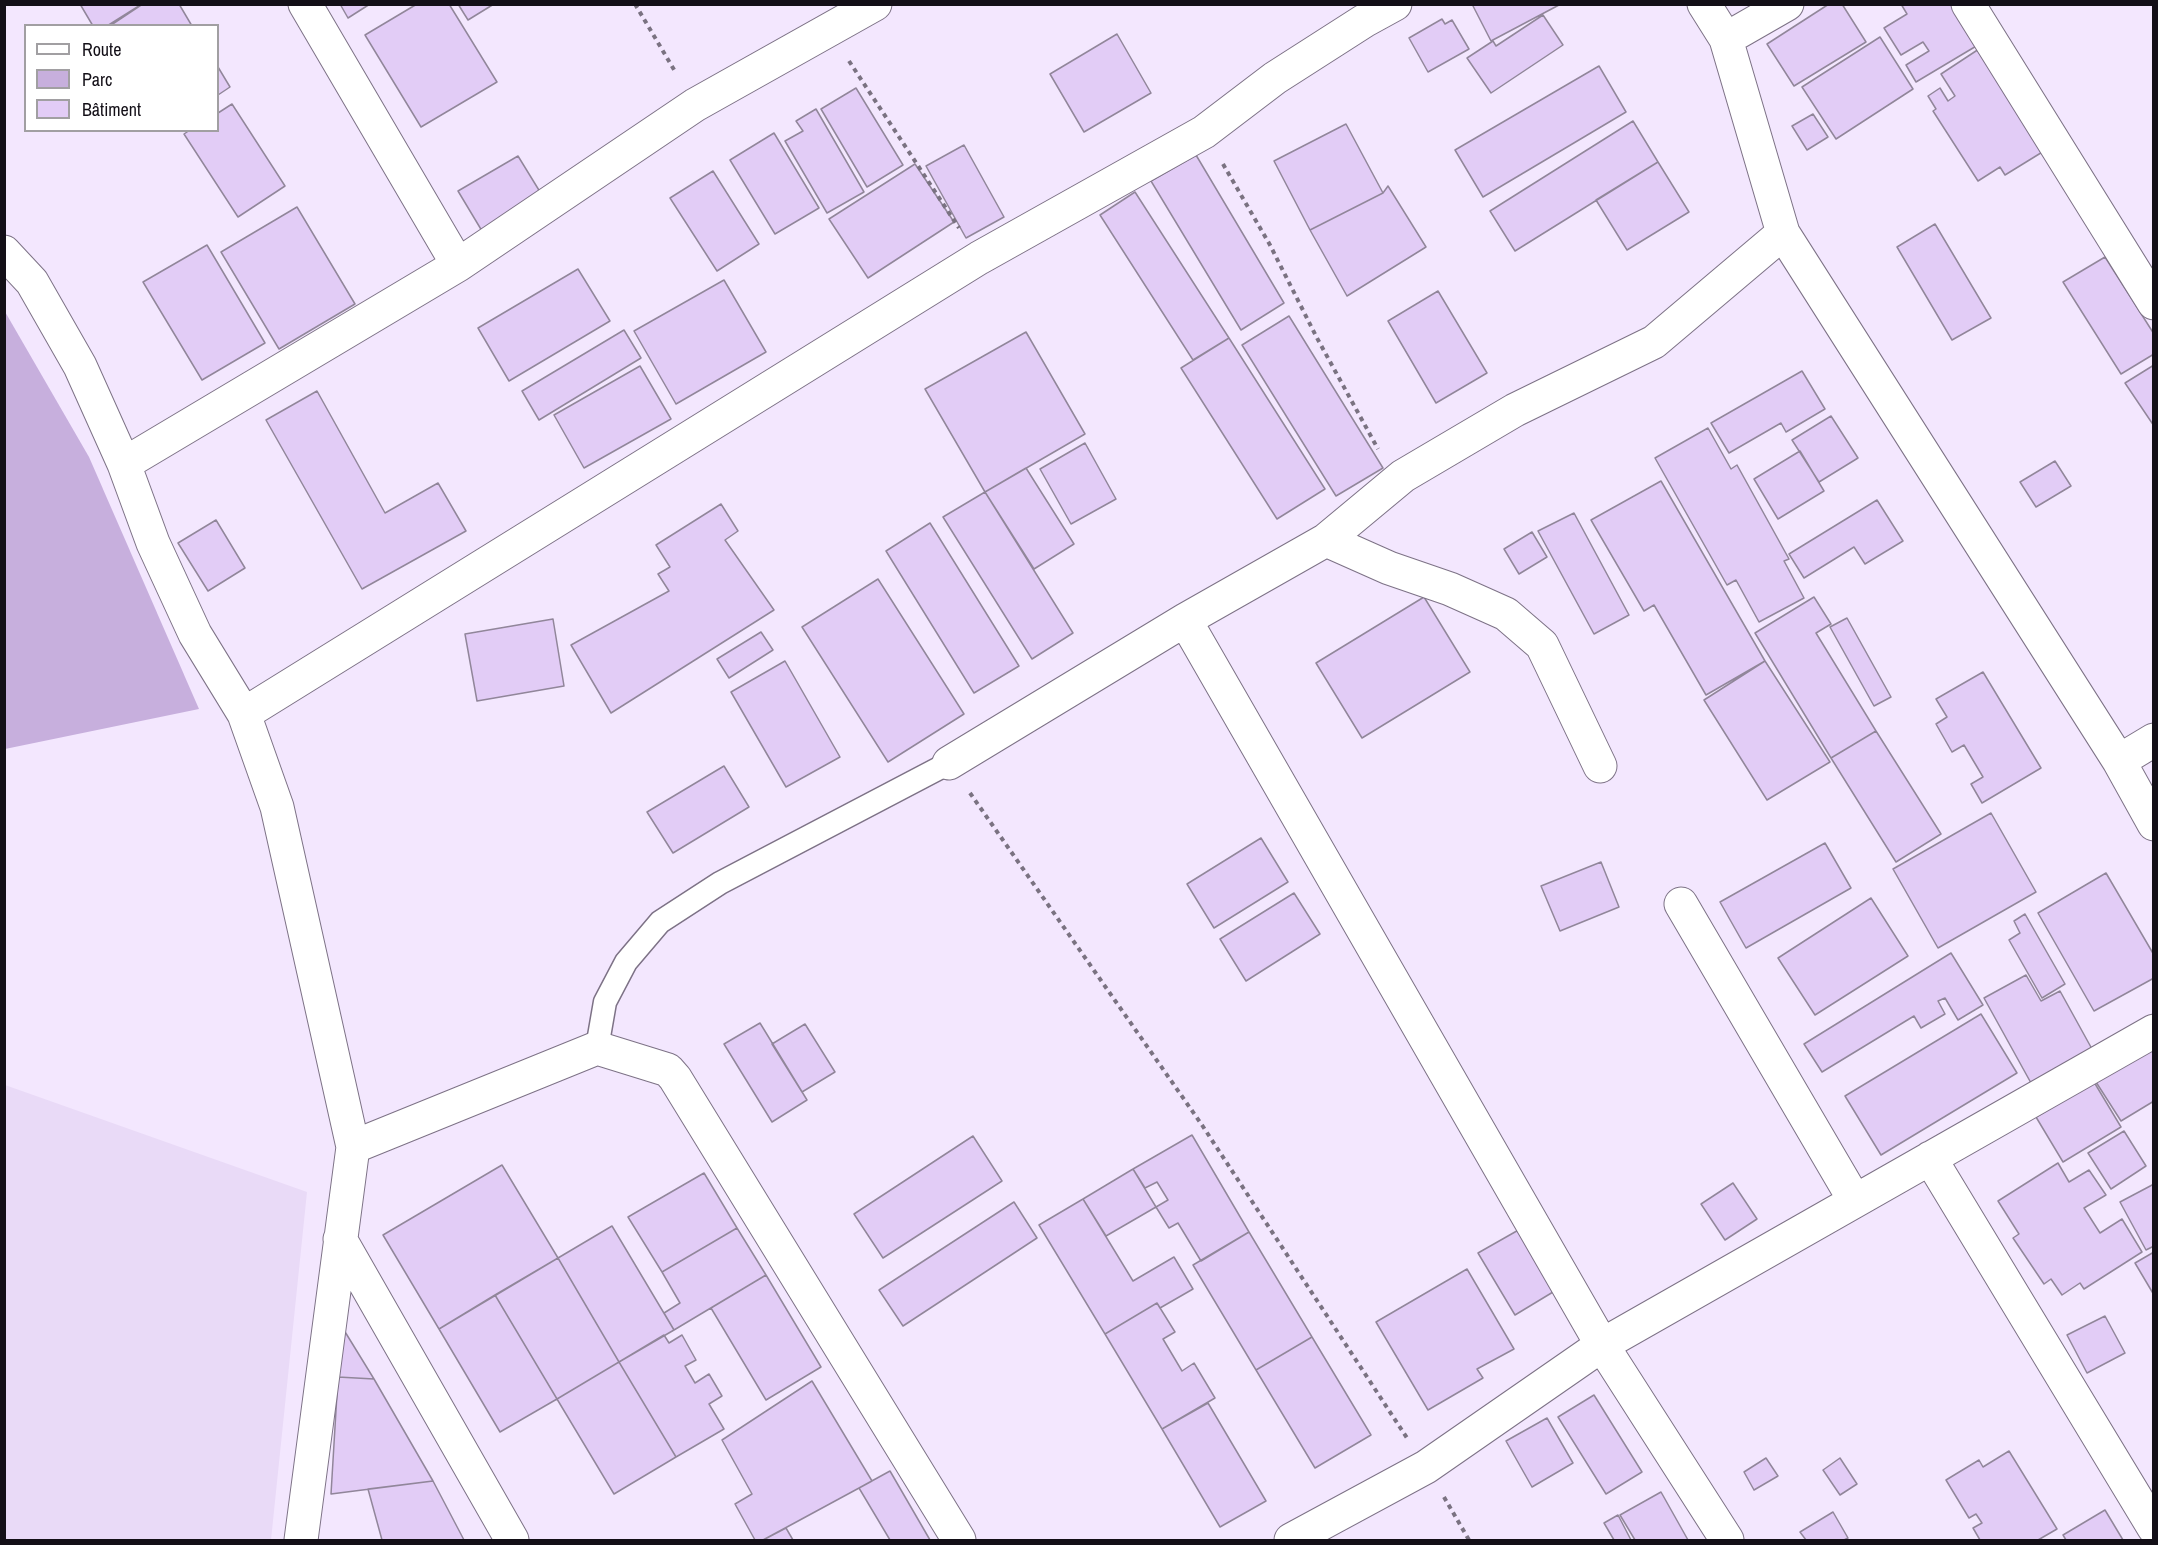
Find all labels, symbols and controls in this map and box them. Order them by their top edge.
legend [24,24,219,132]
text: Route [82,37,121,62]
text: Parc [82,67,112,92]
text: Bâtiment [82,97,141,122]

